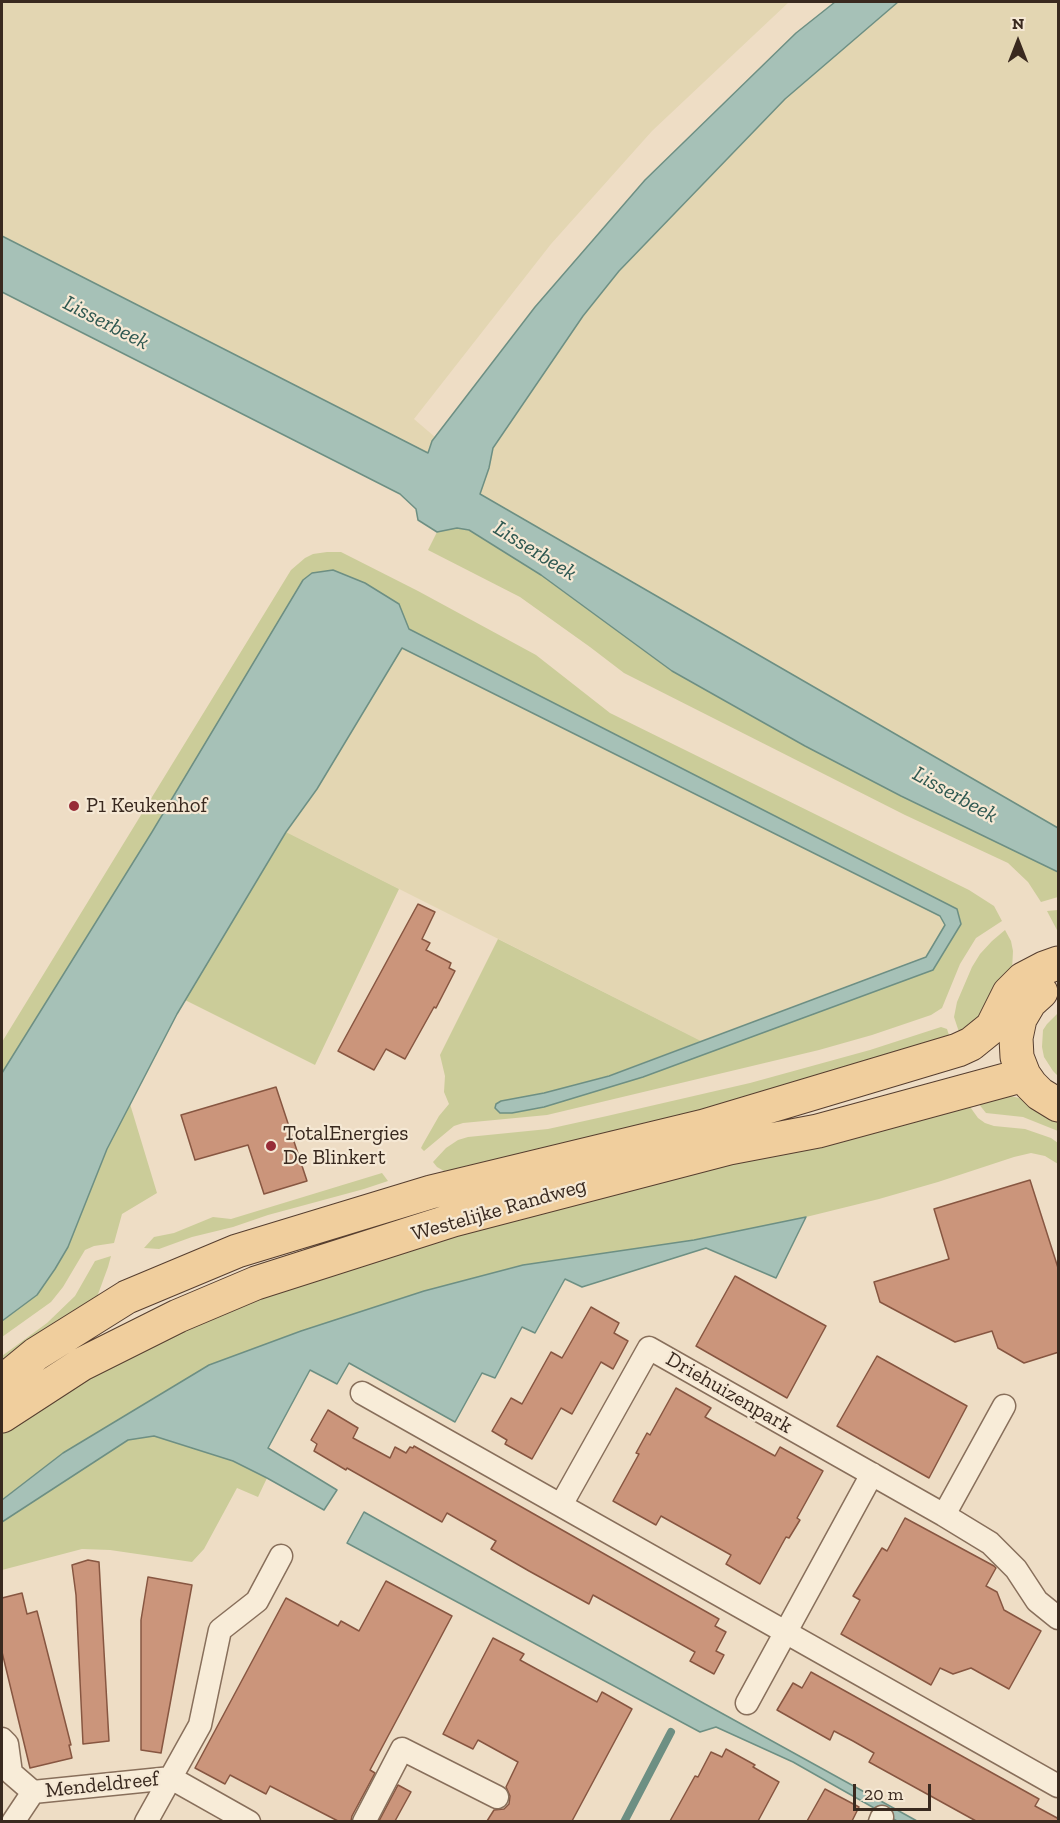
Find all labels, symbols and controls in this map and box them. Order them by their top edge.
north arrow [988,12,1048,72]
text: N [1012,14,1024,33]
water label: Lisserbeek [59,290,153,356]
water label: Lisserbeek [489,515,581,587]
water label: Lisserbeek [908,761,1002,829]
place label: P1 Keukenhof [86,793,207,819]
marker: P1 Keukenhof [67,799,81,813]
place label: TotalEnergies De Blinkert [283,1121,408,1171]
marker: TotalEnergies De Blinkert [264,1139,278,1153]
street label: Westelijke Randweg [409,1173,589,1247]
street label: Driehuizenpark [661,1347,797,1439]
street label: Mendeldreef [44,1767,160,1803]
scale bar [856,1772,934,1810]
text: 20 m [864,1783,903,1805]

